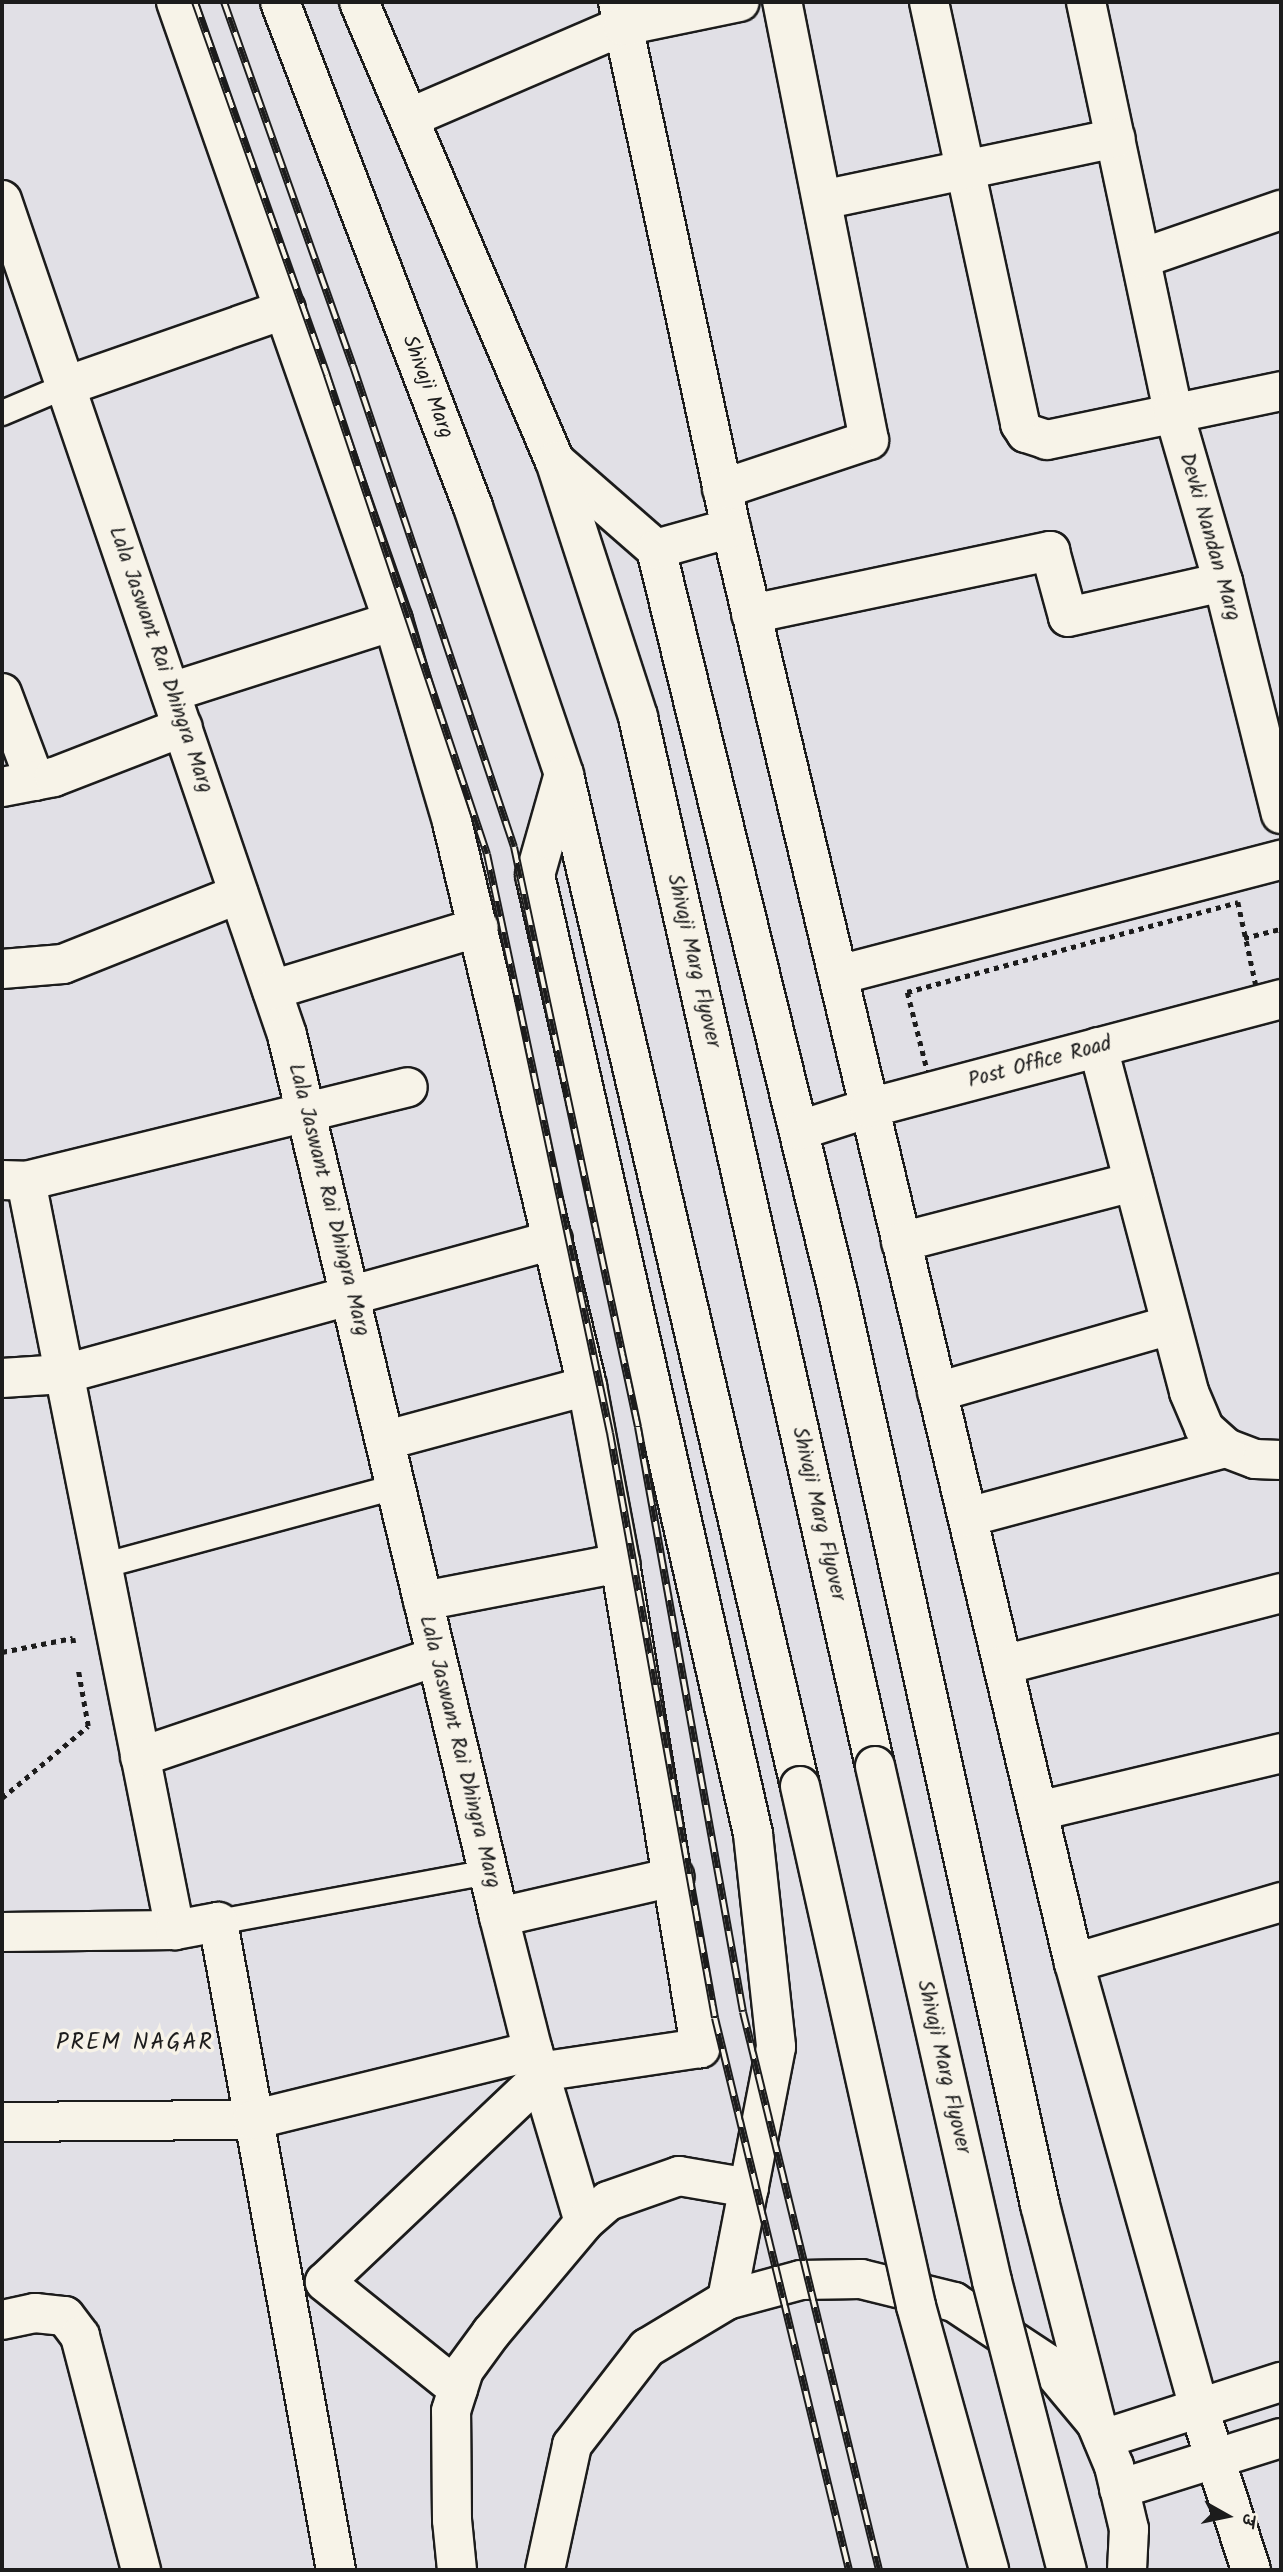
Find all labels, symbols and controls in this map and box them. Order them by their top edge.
street label: Shivaji Marg [396,332,458,442]
street label: Devki Nandan Marg [1173,450,1245,624]
street label: Lala Jaswant Rai Dhingra Marg [102,523,218,797]
street label: Shivaji Marg Flyover [661,872,725,1050]
street label: Post Office Road [965,1032,1115,1094]
street label: Lala Jaswant Rai Dhingra Marg [282,1061,374,1339]
street label: Shivaji Marg Flyover [786,1425,850,1603]
street label: Lala Jaswant Rai Dhingra Marg [413,1613,505,1891]
street label: Shivaji Marg Flyover [911,1978,975,2156]
district label: PREM NAGAR [57,2029,213,2057]
north arrow [1192,2481,1262,2551]
text: उ [1232,2511,1263,2528]

